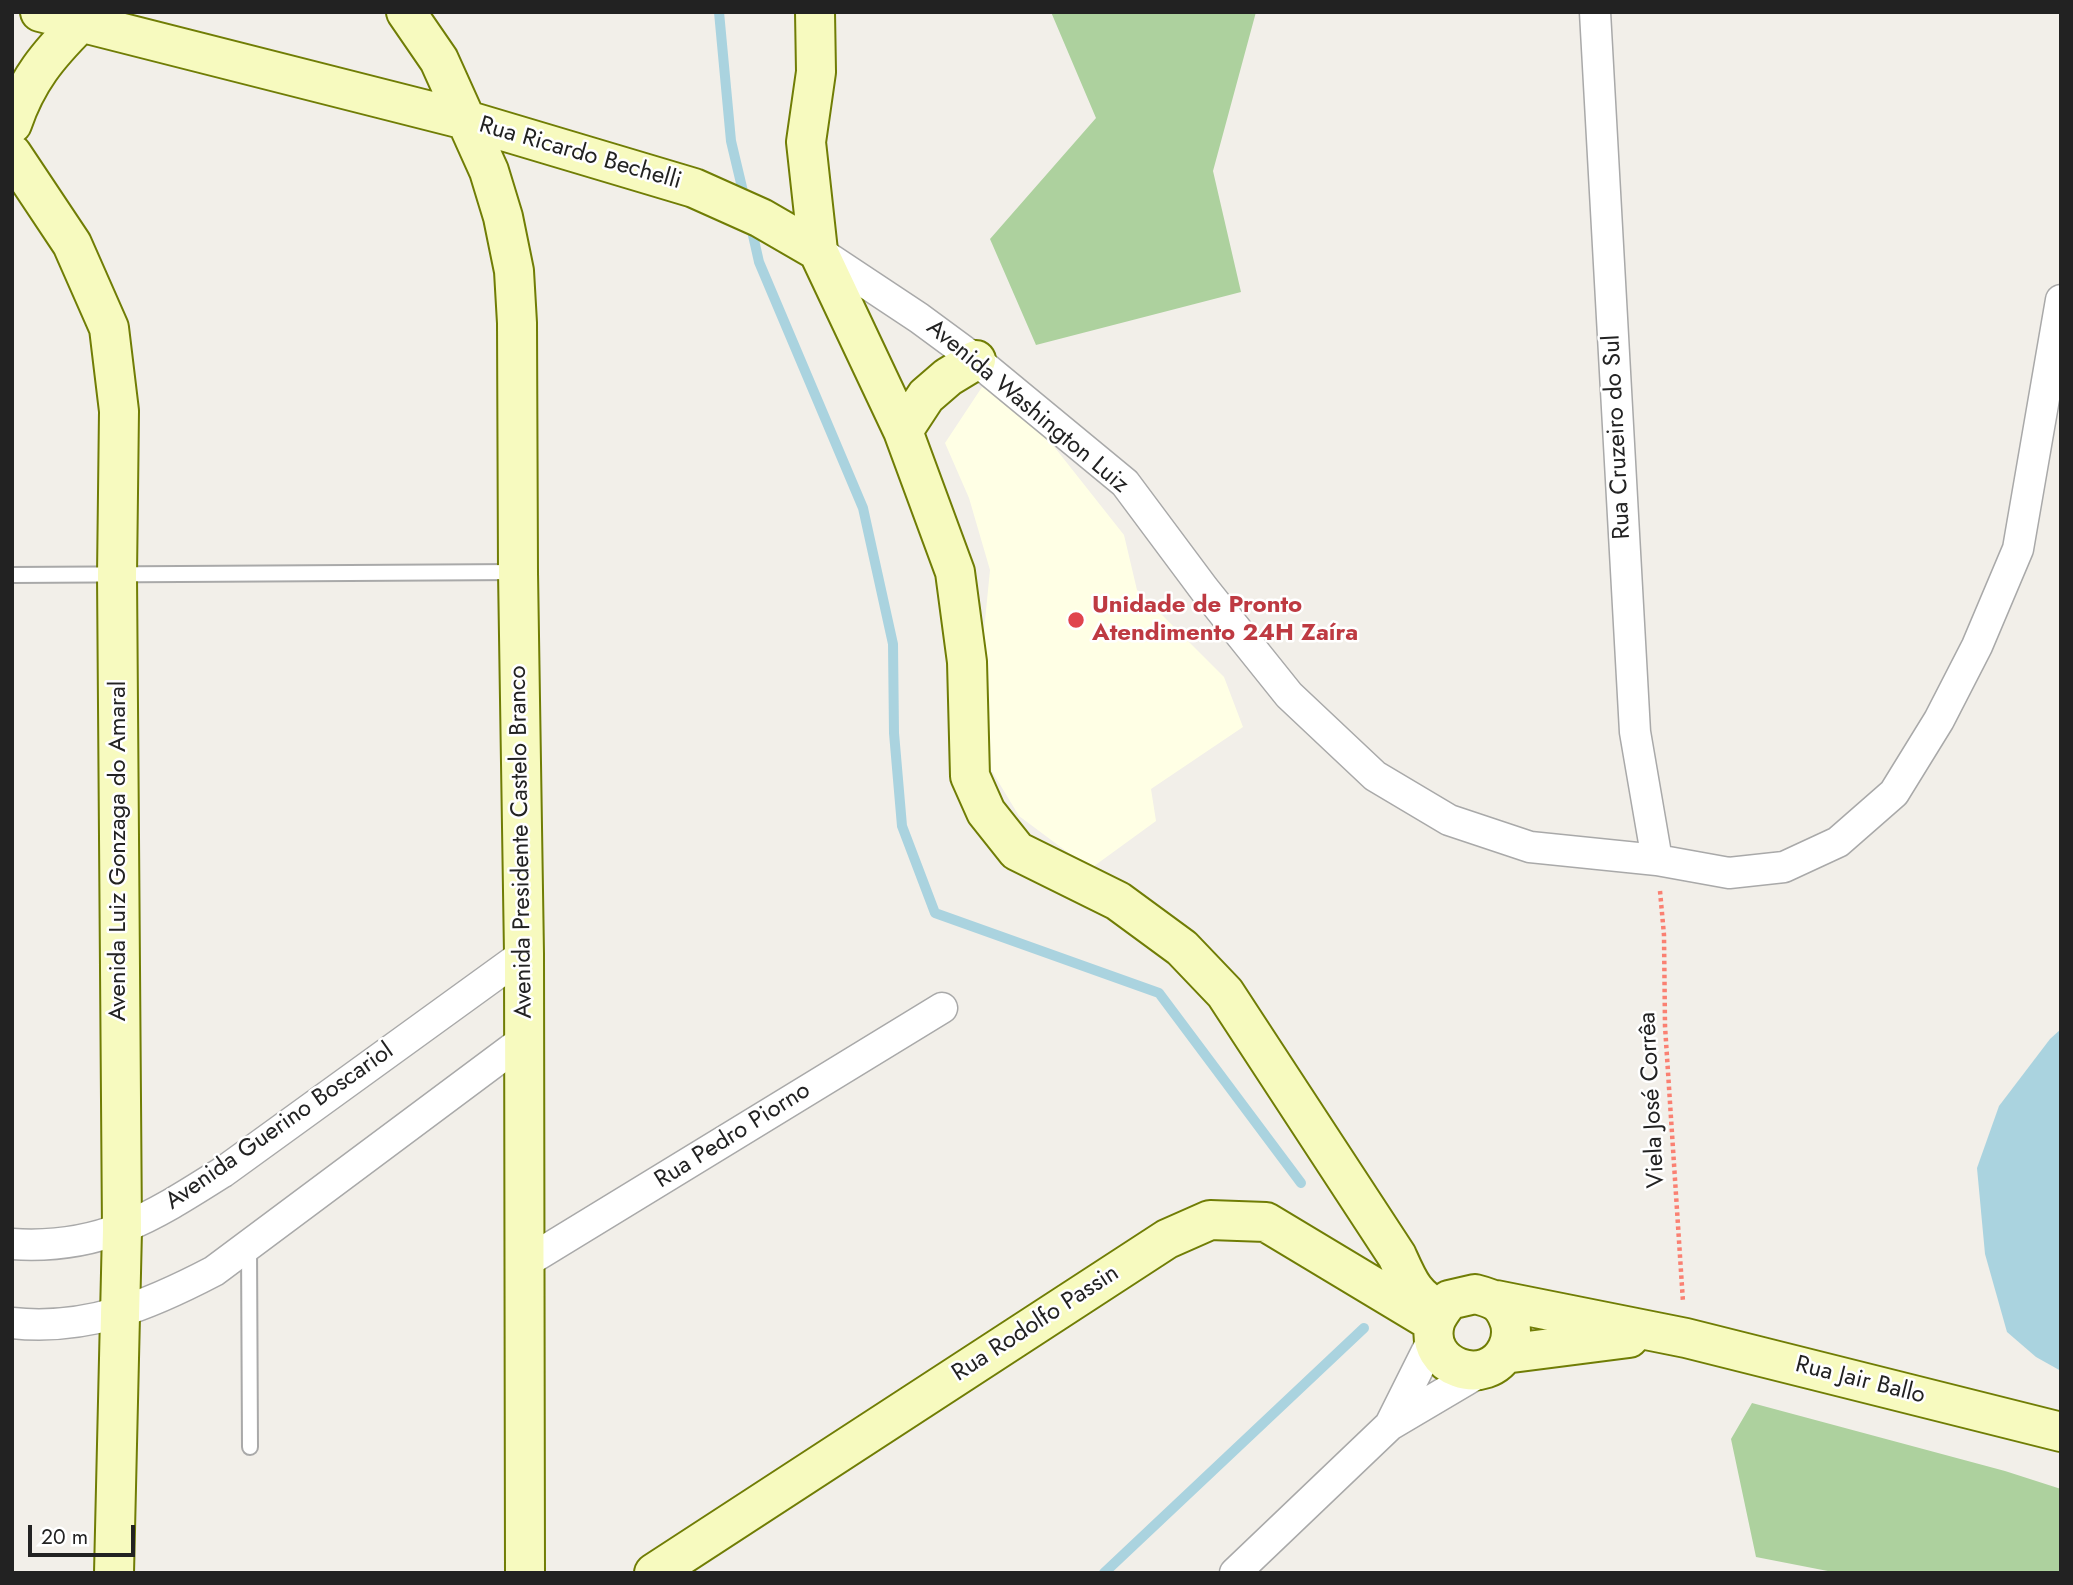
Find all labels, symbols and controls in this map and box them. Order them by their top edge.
street label: Rua Ricardo Bechelli [476,111,684,197]
street label: Avenida Washington Luiz [920,314,1134,500]
street label: Rua Cruzeiro do Sul [1598,334,1638,540]
place label: Unidade de Pronto Atendimento 24H Zaíra [1092,592,1358,648]
marker: Unidade de Pronto Atendimento 24H Zaíra [1066,610,1086,630]
street label: Avenida Presidente Castelo Branco [505,665,539,1019]
street label: Avenida Luiz Gonzaga do Amaral [105,681,133,1021]
street label: Viela José Corrêa [1634,1011,1672,1189]
street label: Avenida Guerino Boscariol [160,1037,400,1217]
street label: Rua Pedro Piorno [650,1077,816,1195]
street label: Rua Rodolfo Passin [947,1259,1125,1389]
street label: Rua Jair Ballo [1792,1351,1928,1411]
scale bar [32,1512,138,1556]
text: 20 m [41,1522,88,1552]

